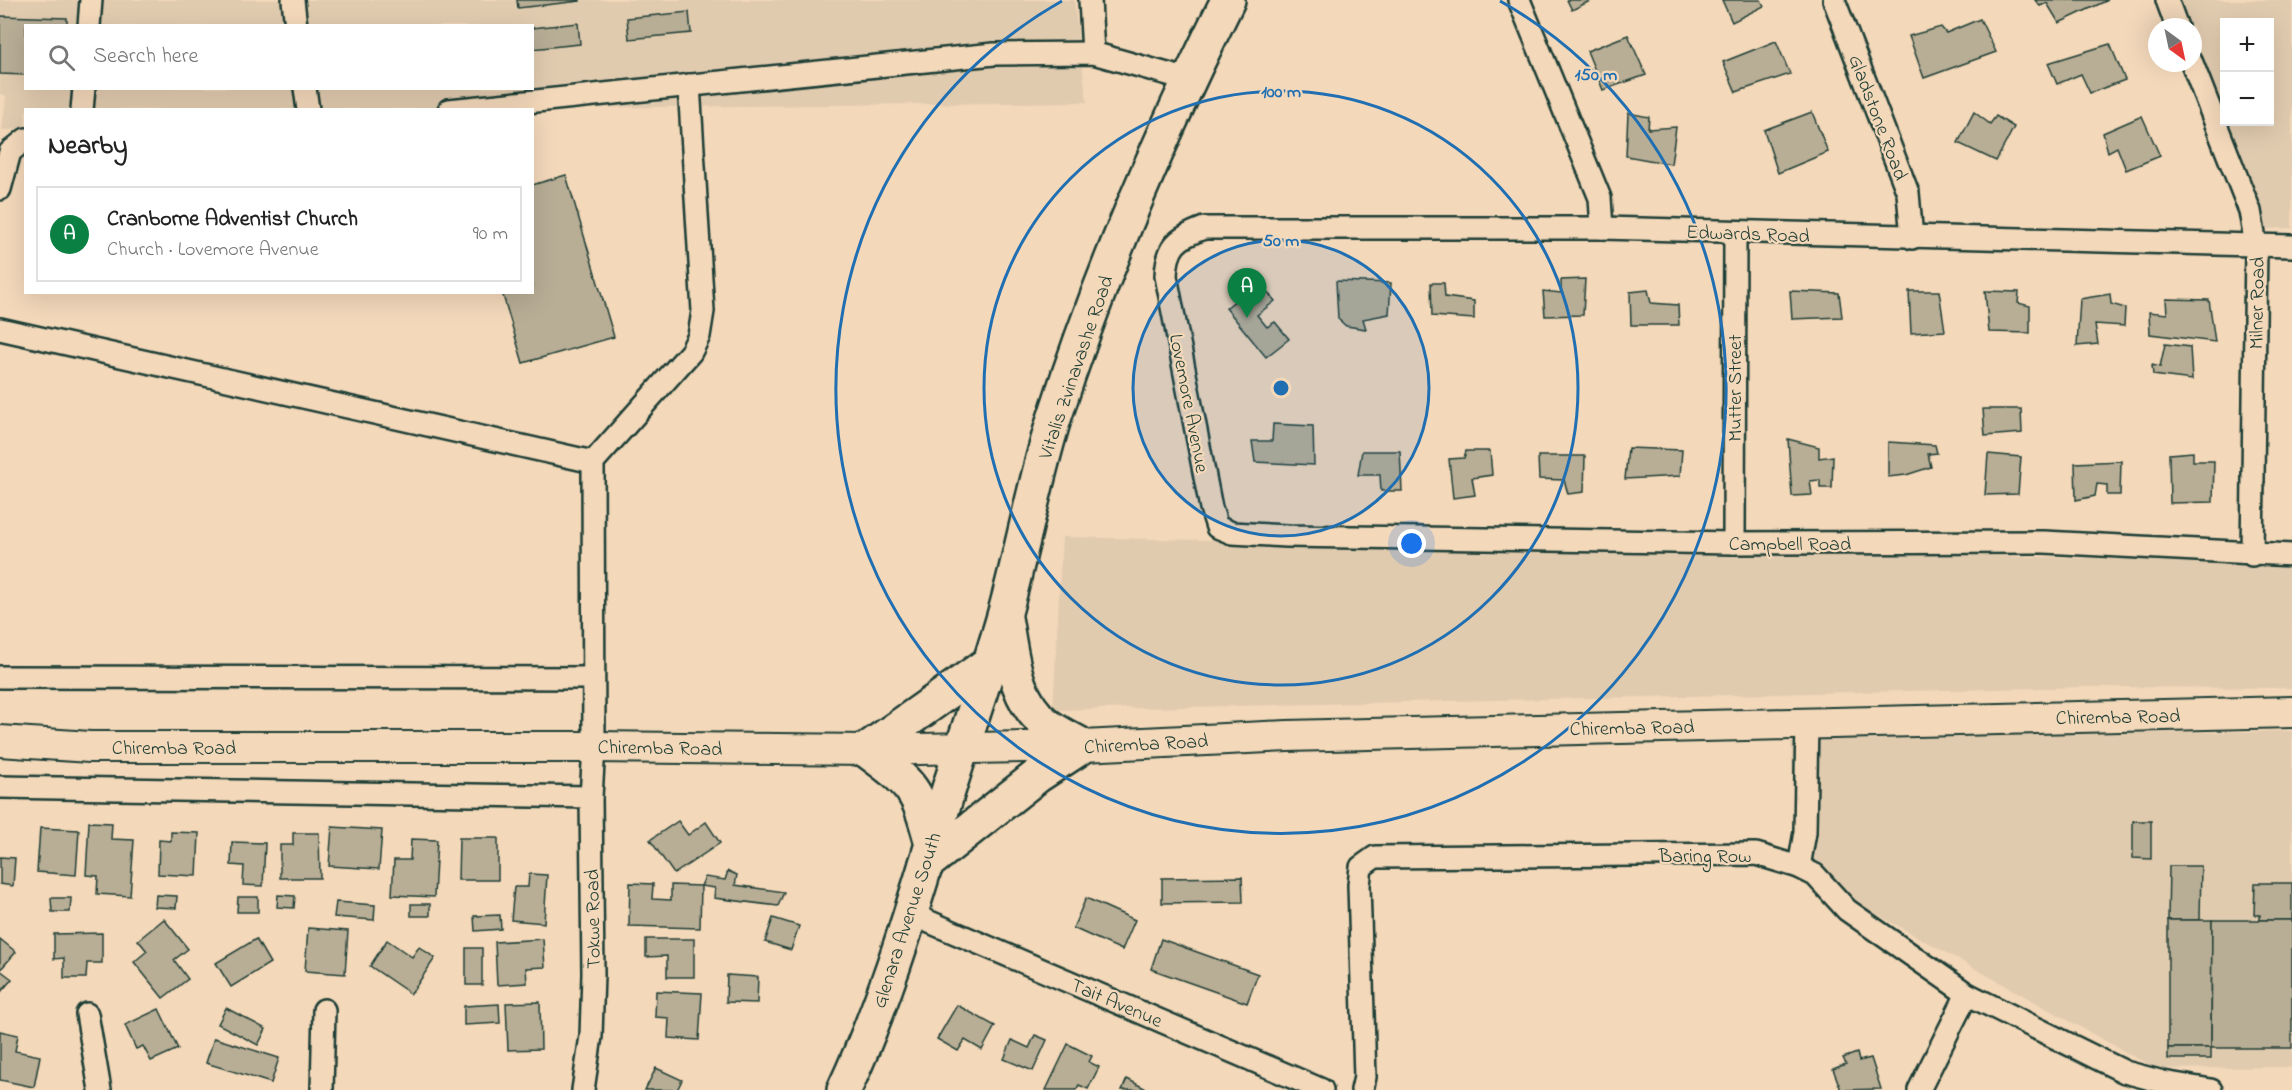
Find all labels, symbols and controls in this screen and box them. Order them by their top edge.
north arrow [2148,18,2202,72]
map controls [2220,18,2274,126]
button: + [2220,18,2274,72]
search box [24,24,534,90]
icon: search [45,41,78,74]
text: Search here [93,41,198,73]
street label: Gladstone Road [1839,51,1914,185]
text: 150 m [1575,63,1617,89]
button: − [2220,72,2274,126]
text: 100 m [1261,80,1301,106]
text: Nearby [48,128,127,166]
text: Cranborne Adventist Church [107,204,358,236]
street label: Edwards Road [1686,219,1810,252]
text: A [63,220,76,249]
text: 90 m [473,220,508,249]
text: 50 m [1263,229,1299,255]
text: Church · Lovemore Avenue [107,236,319,265]
street label: Milner Road [2243,256,2274,350]
pin: A [1228,268,1266,318]
street label: Vitalis Zvinavashe Road [1032,272,1122,465]
street label: Lovemore Avenue [1160,332,1215,475]
street label: Mutter Street [1722,334,1751,442]
centre of rings [1271,378,1291,398]
your location [1397,529,1426,558]
street label: Campbell Road [1729,531,1851,560]
street label: Chiremba Road [2055,703,2181,734]
street label: Chiremba Road [1569,714,1695,745]
street label: Chiremba Road [1083,728,1209,763]
street label: Chiremba Road [597,734,723,765]
street label: Chiremba Road [112,735,236,764]
street label: Glenara Avenue South [866,829,950,1012]
street label: Baring Row [1658,843,1751,873]
street label: Tokwe Road [579,869,610,969]
street label: Tait Avenue [1066,972,1167,1037]

